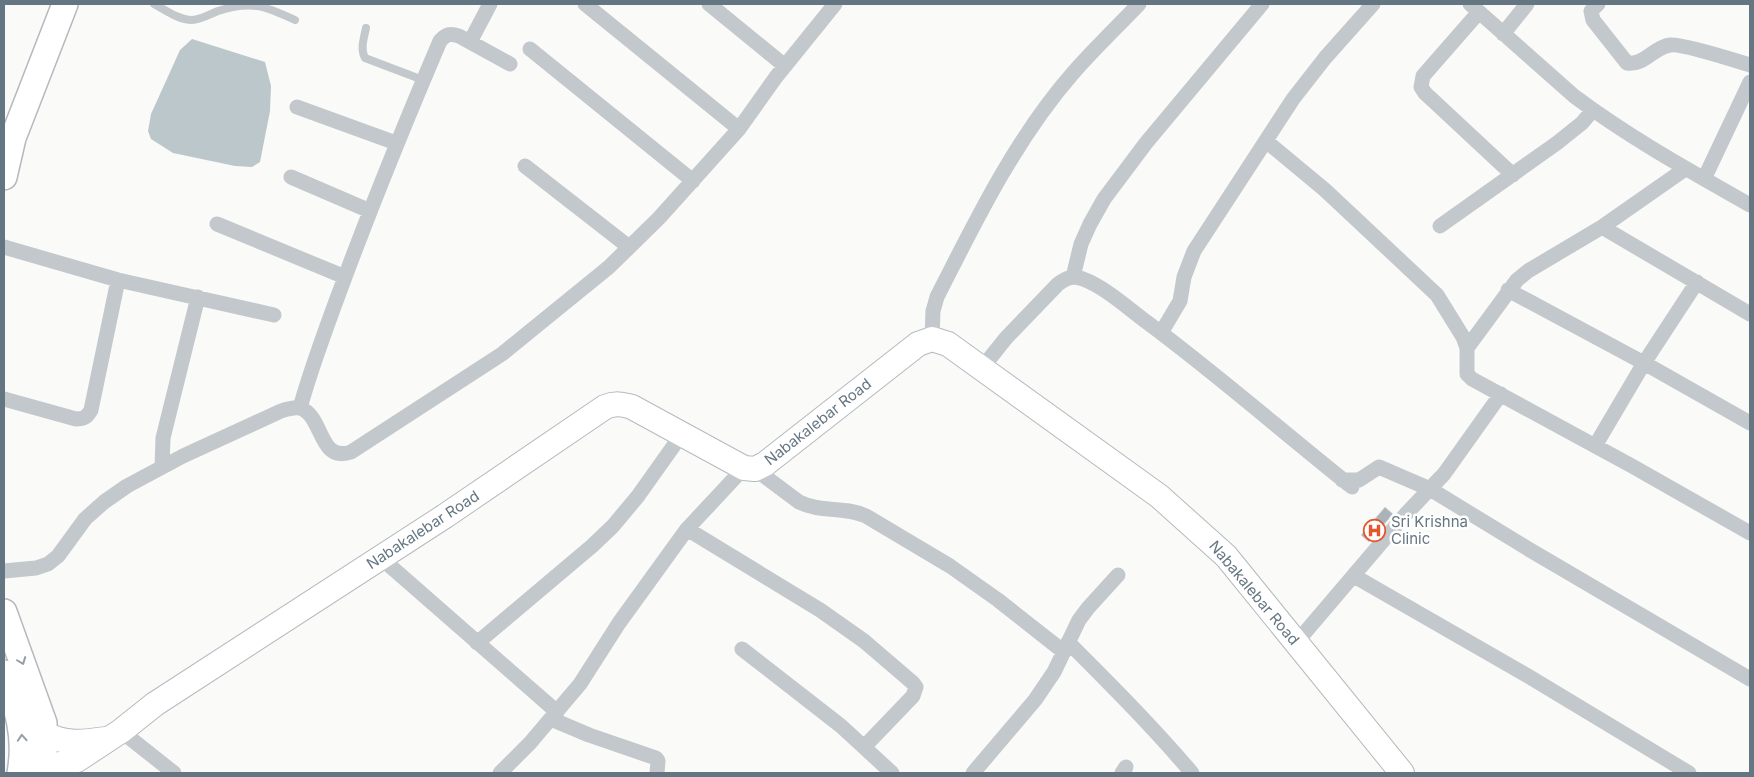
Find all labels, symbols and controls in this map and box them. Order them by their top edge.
street label: Nabakalebar Road [760,374,875,469]
street label: Nabakalebar Road [363,486,483,573]
place label: Sri Krishna Clinic [1391,512,1468,548]
hospital icon: Sri Krishna Clinic [1363,519,1387,543]
street label: Nabakalebar Road [1205,537,1304,649]
one-way arrow [16,656,26,665]
one-way arrow [17,734,28,742]

